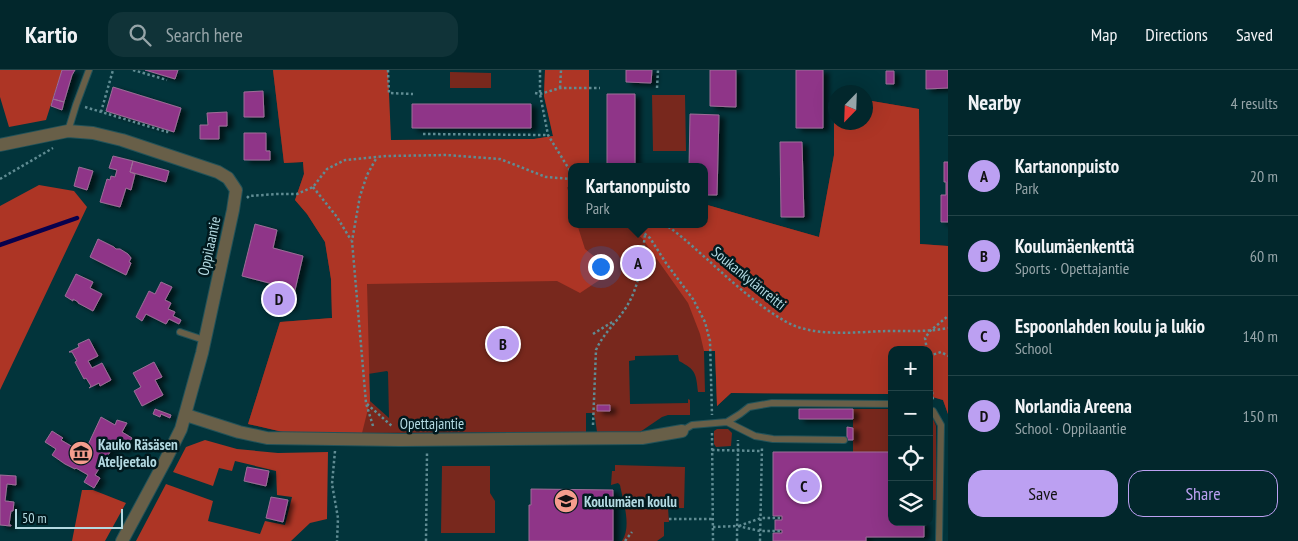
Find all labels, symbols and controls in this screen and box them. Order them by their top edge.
search box [108,12,458,57]
text: Kartio [25,19,78,50]
icon: search [126,21,154,49]
text: Search here [166,23,243,47]
text: Map [1091,23,1117,46]
text: Directions [1145,23,1208,46]
text: Saved [1236,23,1273,46]
north arrow [828,85,873,130]
text: Nearby [968,89,1021,116]
text: 4 results [1231,93,1278,113]
text: Kartanonpuisto [1015,154,1119,178]
popup [568,163,708,228]
text: A [980,166,988,186]
text: 20 m [1250,166,1278,186]
text: Kartanonpuisto [586,174,690,198]
text: Park [1015,178,1039,198]
text: Park [586,198,610,218]
street label: Oppilaantie [193,215,225,277]
text: Koulumäenkenttä [1015,234,1134,258]
street label: Soukankylänreitti [708,242,790,314]
pin: A [622,244,654,282]
text: B [980,246,988,266]
text: 60 m [1250,246,1278,266]
your location [588,254,614,280]
text: Sports · Opettajantie [1015,258,1129,278]
pin: D [263,280,295,318]
text: Espoonlahden koulu ja lukio [1015,314,1205,338]
pin: B [487,325,519,363]
text: C [980,326,988,346]
text: 140 m [1243,326,1278,346]
text: School [1015,338,1052,358]
map controls [888,346,933,526]
button: + [888,346,933,391]
button: − [888,391,933,436]
text: Norlandia Areena [1015,394,1132,418]
text: D [980,406,988,426]
text: 150 m [1243,406,1278,426]
street label: Opettajantie [400,414,464,433]
text: School · Oppilaantie [1015,418,1127,438]
place label: Kauko Räsäsen Ateljeetalo [97,435,178,471]
button: locate [888,436,933,481]
museum icon: Kauko Räsäsen Ateljeetalo [68,440,94,466]
pin: C [788,467,820,505]
button: Save [968,470,1118,517]
button: Share [1128,470,1278,517]
button: layers [888,481,933,526]
school or university icon: Koulumäen koulu [553,488,579,514]
place label: Koulumäen koulu [584,492,677,511]
scale bar [15,506,122,529]
text: 50 m [22,509,47,527]

